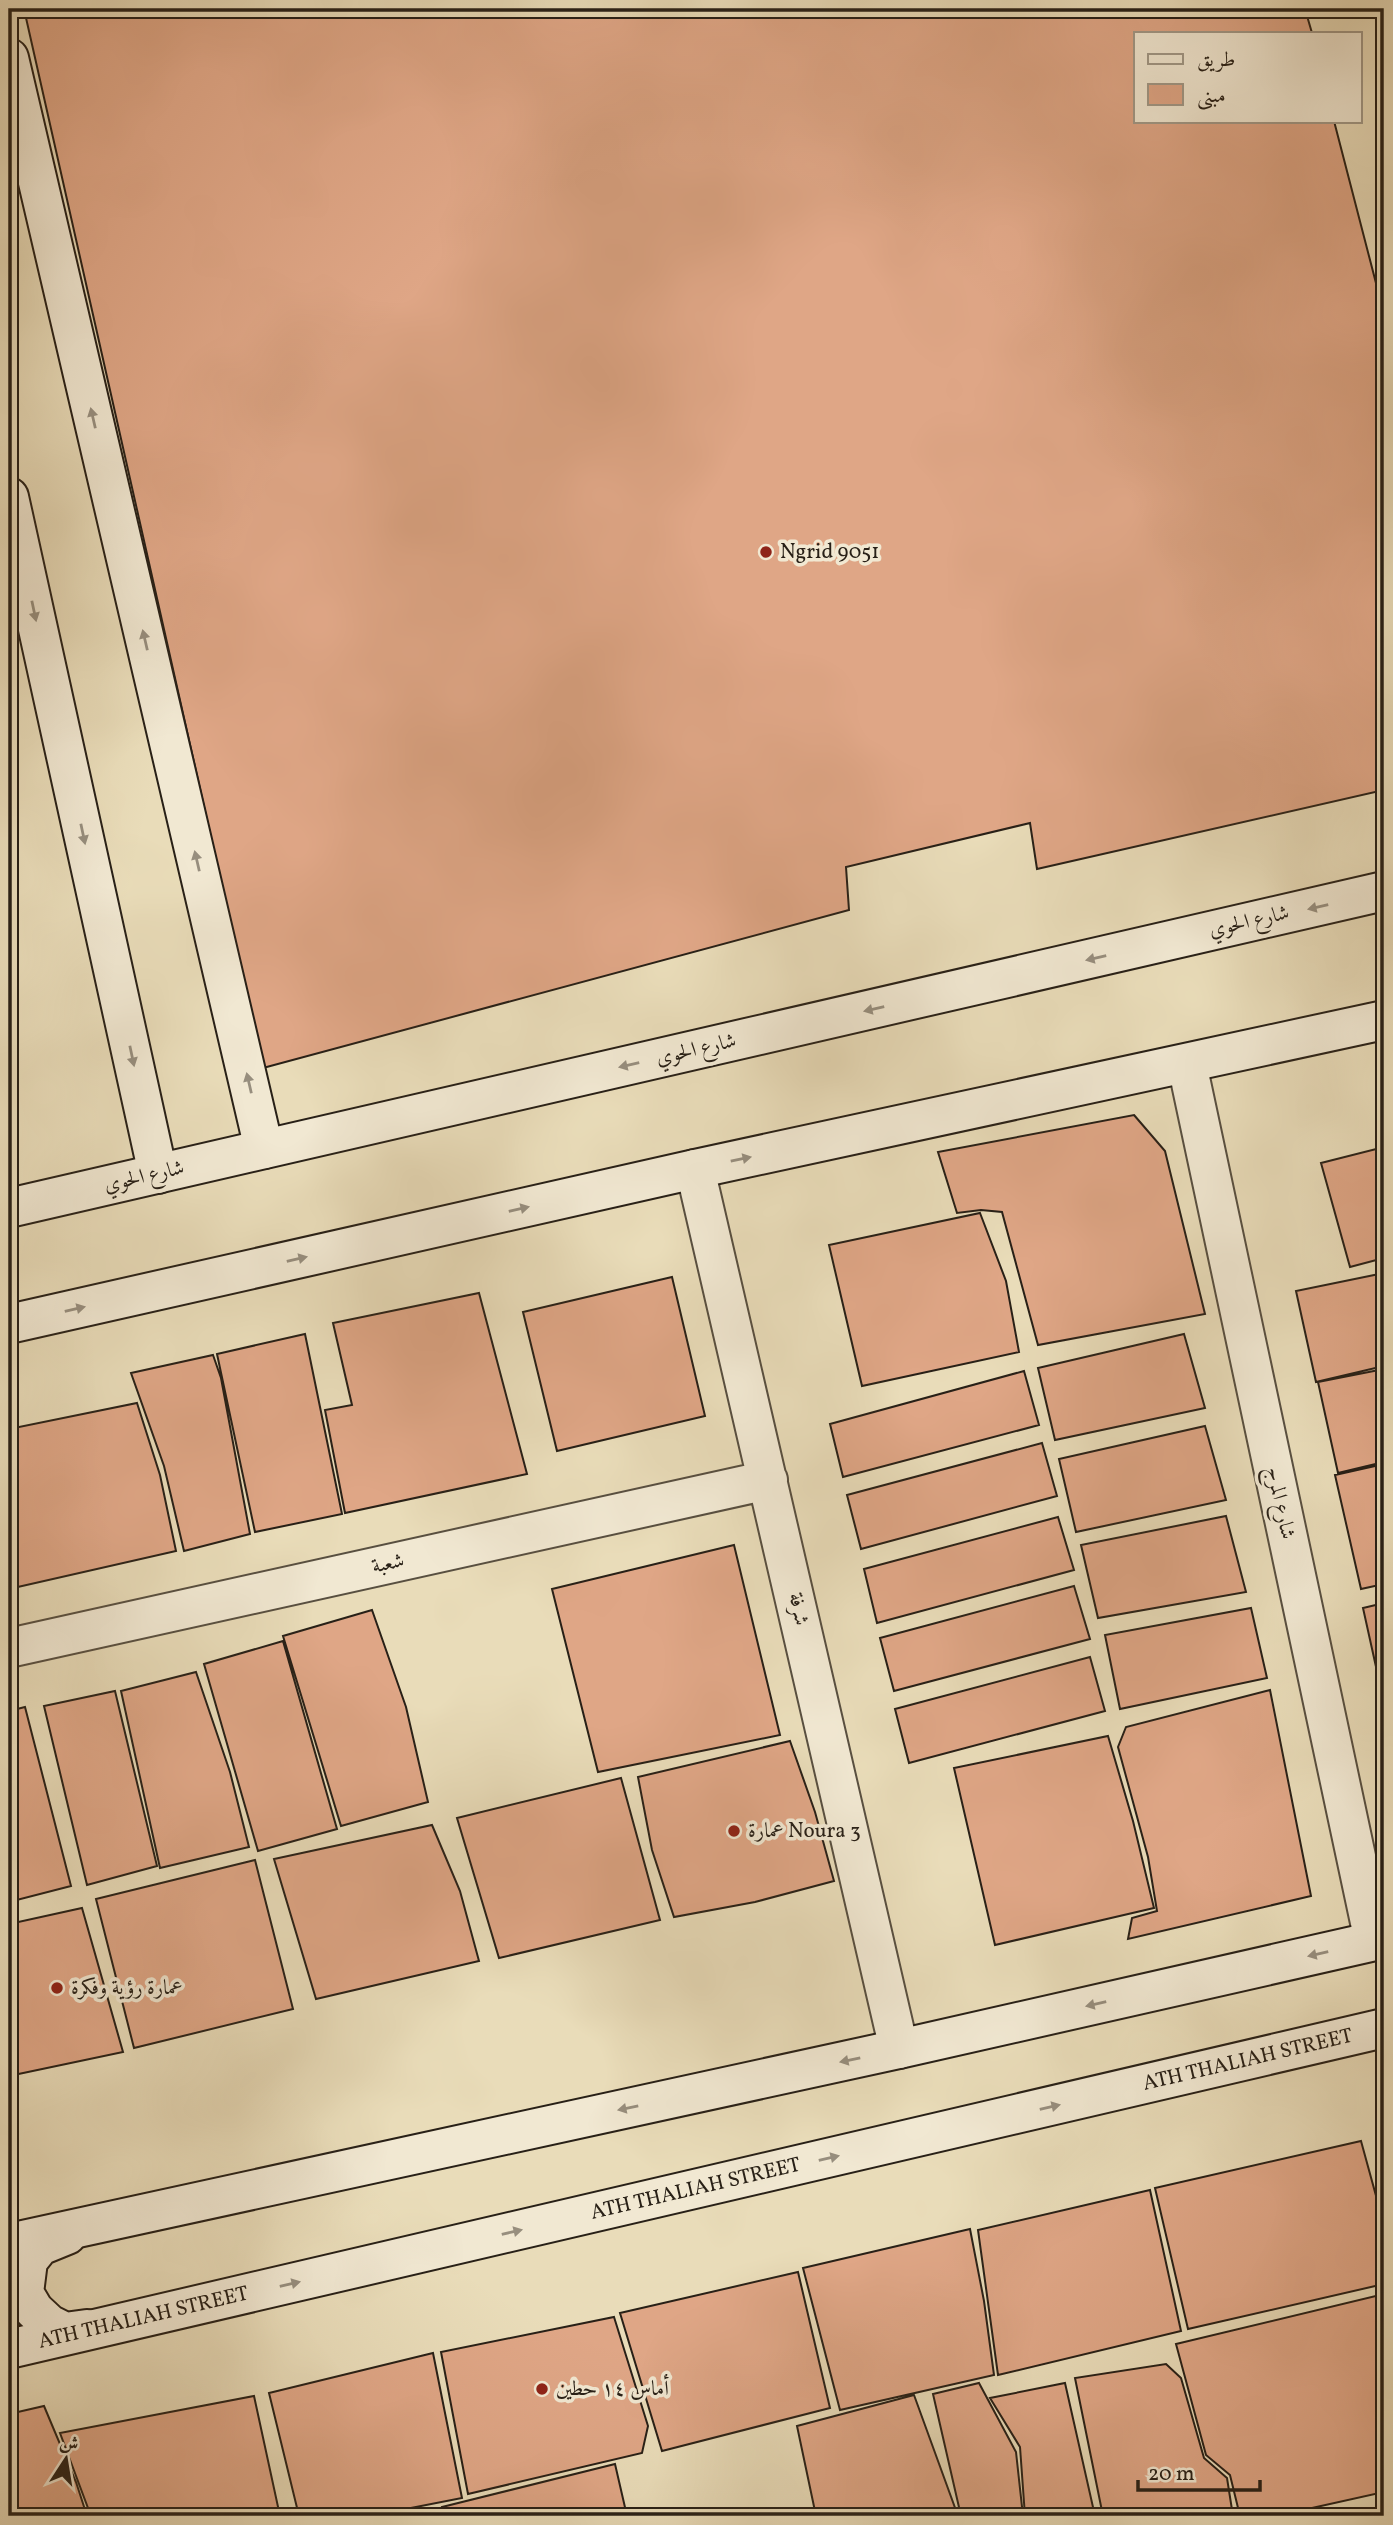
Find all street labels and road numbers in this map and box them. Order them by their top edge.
street label: شارع الحوي [1206,899,1293,947]
street label: شارع الحوي [653,1027,740,1075]
street label: شارع الحوي [101,1154,188,1202]
street label: شارع المرج [1255,1464,1302,1543]
street label: شعبة [369,1546,407,1582]
street label: شرفة [780,1590,816,1628]
street label: ATH THALIAH STREET [1140,2021,1356,2098]
street label: ATH THALIAH STREET [588,2150,803,2227]
street label: ATH THALIAH STREET [35,2279,251,2356]

